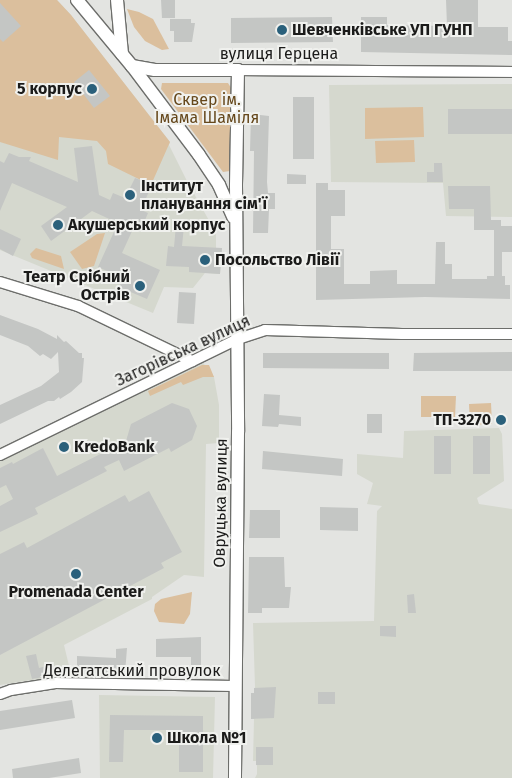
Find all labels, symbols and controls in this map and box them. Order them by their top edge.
place label: Шевченківське УП ГУНП [292,20,473,40]
marker: Шевченківське УП ГУНП [276,24,288,36]
street label: вулиця Герцена [220,44,338,64]
place label: 5 корпус [17,79,82,99]
marker: 5 корпус [86,83,98,95]
park label: Сквер ім. Імама Шаміля [155,90,259,128]
place label: Інститут планування сім'ї [141,176,267,214]
marker: Інститут планування сім'ї [123,188,137,202]
place label: Акушерський корпус [68,215,225,235]
marker: Акушерський корпус [52,219,64,231]
place label: Посольство Лівії [215,250,339,270]
marker: Посольство Лівії [199,254,211,266]
place label: Театр Срібний Острів [24,267,130,305]
marker: Театр Срібний Острів [134,280,146,292]
street label: Загорівська вулиця [113,311,253,391]
place label: ТП-3270 [433,410,491,430]
marker: ТП-3270 [495,414,507,426]
place label: KredoBank [74,437,155,457]
street label: Овруцька вулиця [210,438,232,568]
marker: KredoBank [58,441,70,453]
marker: Promenada Center [70,568,82,580]
place label: Promenada Center [8,582,144,602]
street label: Делегатський провулок [44,661,220,681]
place label: Школа №1 [167,728,247,748]
marker: Школа №1 [151,732,163,744]

